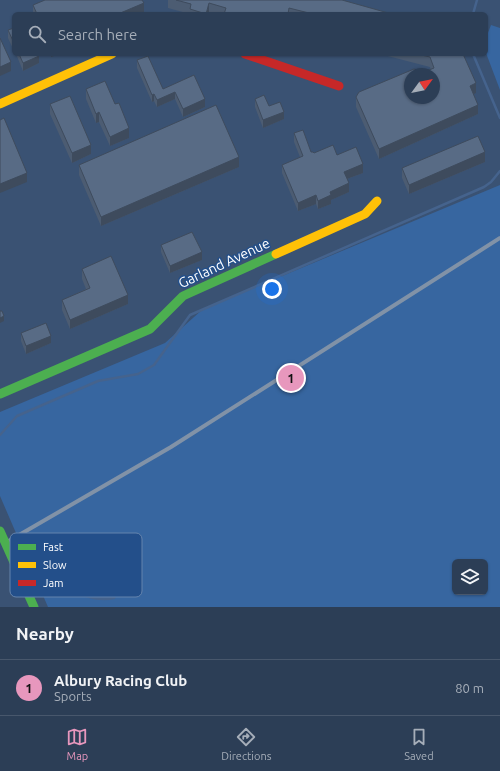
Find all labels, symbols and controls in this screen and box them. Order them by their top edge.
search box [12,12,488,56]
icon: search [26,23,48,45]
text: Search here [58,26,137,43]
north arrow [404,68,440,104]
street label: Garland Avenue [176,235,272,291]
your location [262,279,282,299]
pin: 1 [278,363,304,393]
legend [10,533,142,597]
text: Fast [43,541,64,553]
text: Slow [43,559,67,571]
map controls [452,559,488,595]
button: layers [452,559,488,595]
text: Jam [43,577,64,589]
text: Nearby [16,624,74,643]
text: Albury Racing Club [54,672,187,689]
text: 1 [25,681,33,695]
text: 80 m [455,681,484,695]
text: Sports [54,689,92,703]
tab: Map [66,726,88,762]
tab: Directions [221,726,272,762]
tab: Saved [404,726,434,762]

